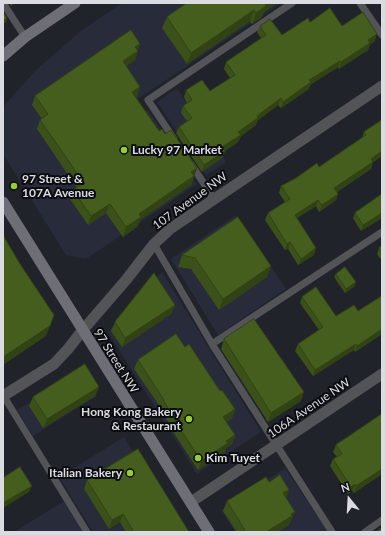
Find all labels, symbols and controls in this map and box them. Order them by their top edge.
place label: Lucky 97 Market [132,143,222,157]
marker: Lucky 97 Market [119,145,129,155]
street label: 107 Avenue NW [150,169,230,233]
place label: 97 Street & 107A Avenue [22,172,94,200]
marker: 97 Street & 107A Avenue [9,181,19,191]
street label: 97 Street NW [90,326,142,396]
street label: 106A Avenue NW [265,375,353,441]
place label: Hong Kong Bakery & Restaurant [81,405,181,433]
marker: Hong Kong Bakery & Restaurant [184,414,194,424]
place label: Kim Tuyet [206,451,260,465]
marker: Kim Tuyet [193,453,203,463]
place label: Italian Bakery [49,466,122,480]
marker: Italian Bakery [125,468,135,478]
north arrow [329,479,369,519]
text: N [339,480,351,495]

